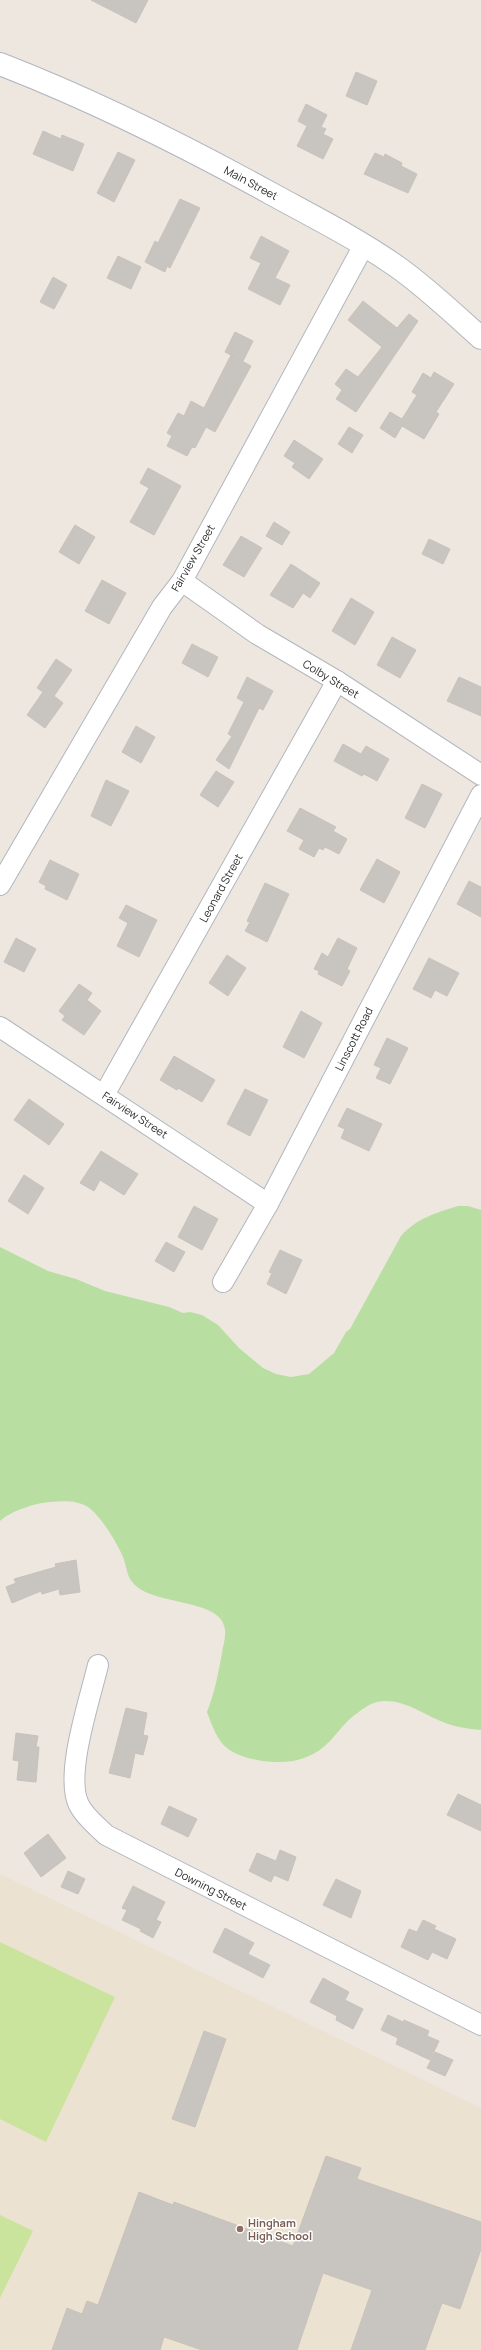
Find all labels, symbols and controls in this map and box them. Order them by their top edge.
street label: Main Street [222,162,281,203]
street label: Fairview Street [167,521,218,594]
street label: Colby Street [300,656,362,701]
street label: Leonard Street [196,851,246,925]
street label: Linscott Road [331,1004,376,1073]
street label: Fairview Street [100,1088,171,1141]
street label: Downing Street [173,1864,250,1913]
place label: Hingham High School [248,2215,312,2243]
marker: Hingham High School [235,2224,245,2234]

